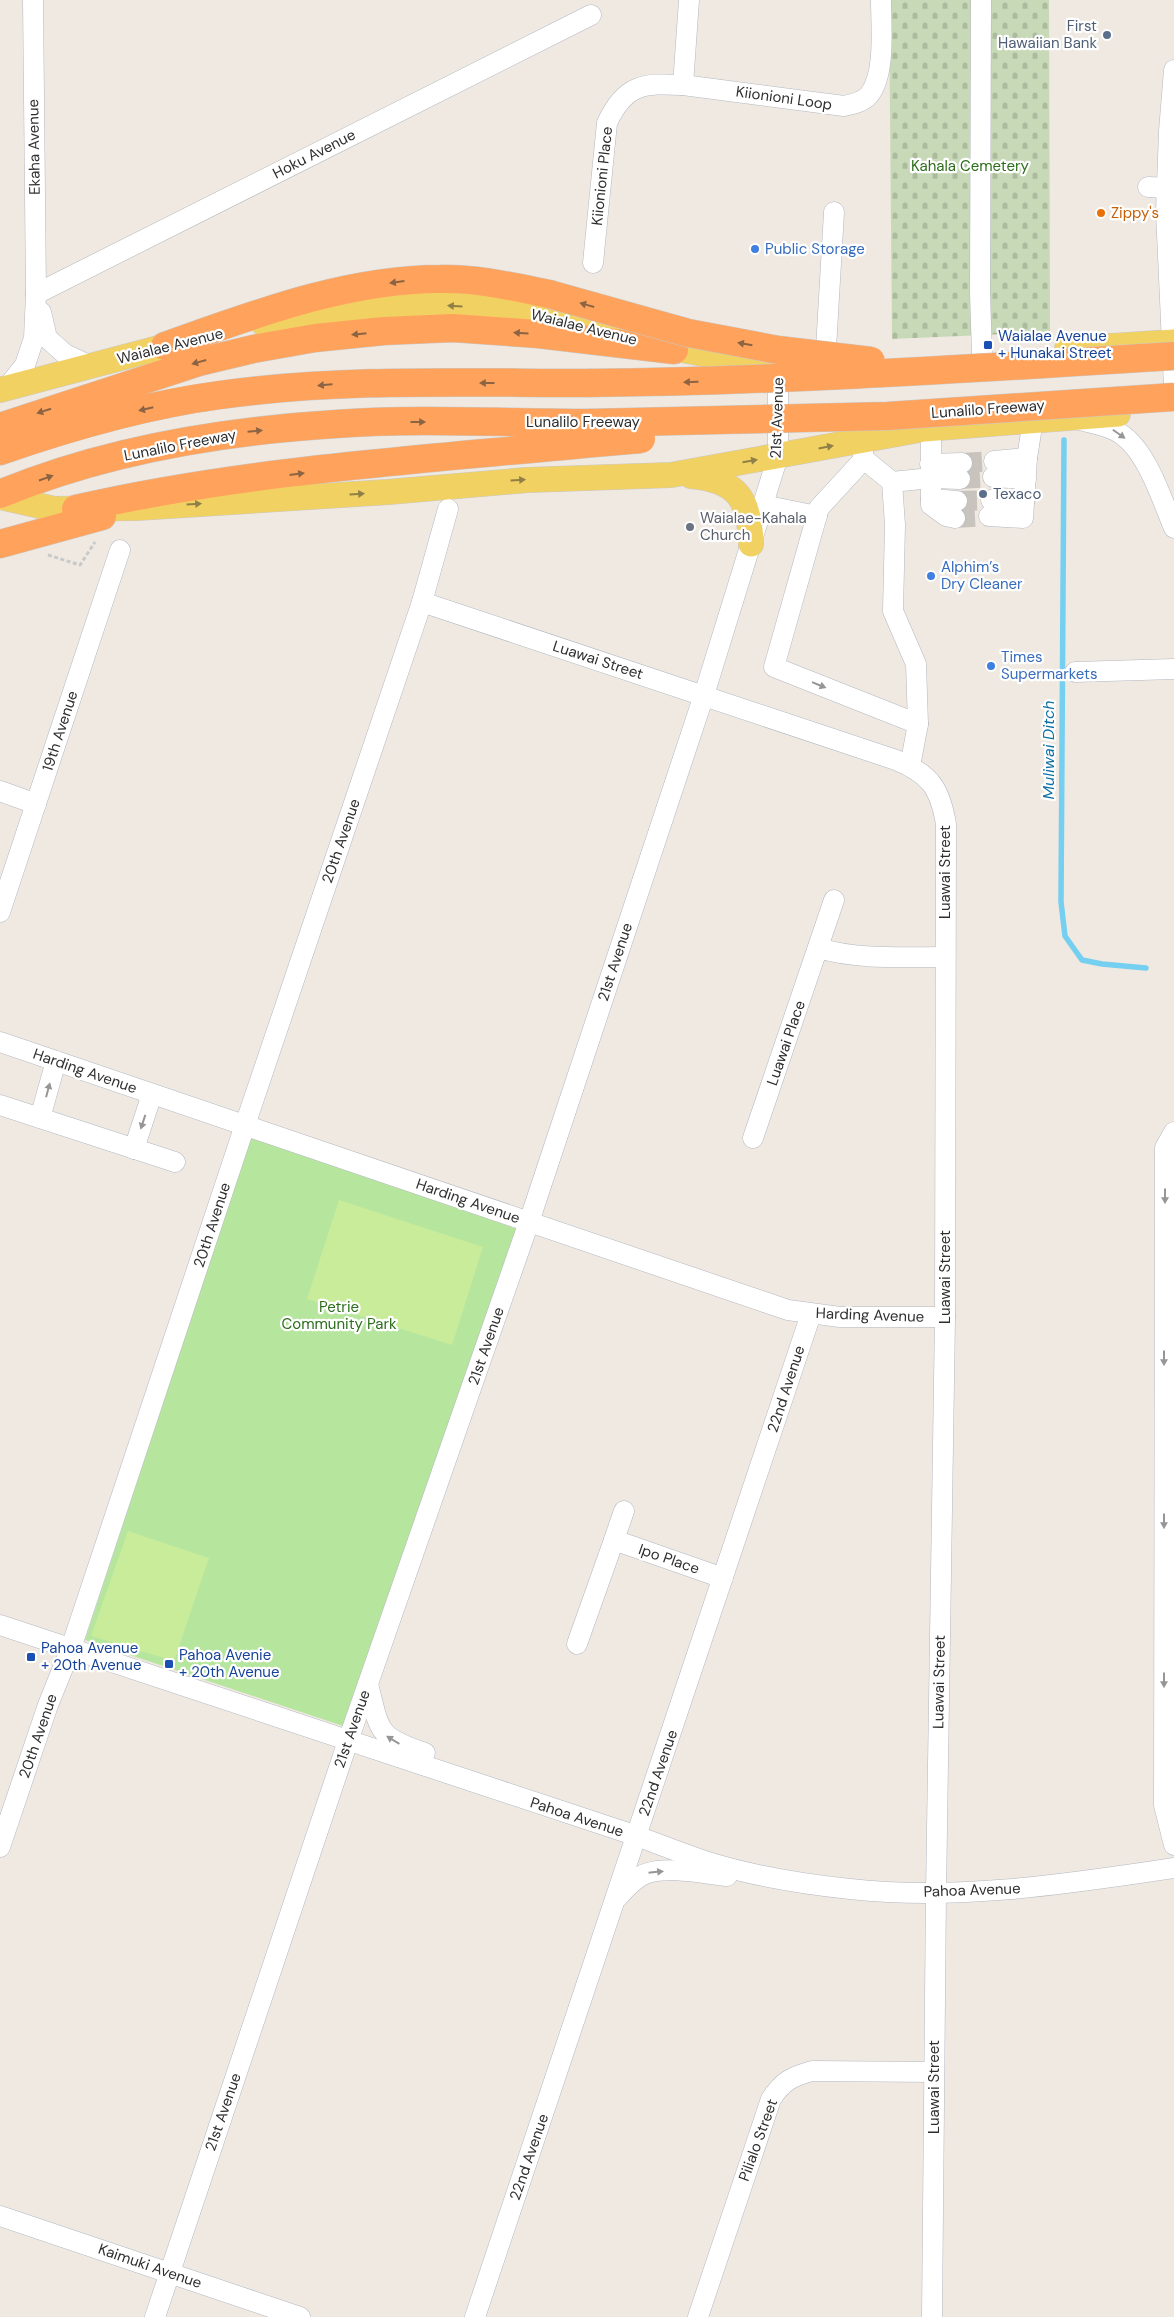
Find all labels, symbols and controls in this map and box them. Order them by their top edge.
place label: First Hawaiian Bank [998,16,1097,53]
marker: First Hawaiian Bank [1101,29,1113,41]
street label: Kiionioni Loop [735,81,833,115]
street label: Ekaha Avenue [23,99,45,195]
street label: Hoku Avenue [269,125,359,183]
street label: Kiionioni Place [587,125,617,227]
park label: Kahala Cemetery [911,156,1030,176]
place label: Zippy's [1111,203,1159,223]
marker: Zippy's [1095,207,1107,219]
place label: Public Storage [765,239,865,259]
marker: Public Storage [749,243,761,255]
one-way arrow [389,278,405,286]
one-way arrow [580,300,595,308]
one-way arrow [447,301,463,309]
street label: Waialae Avenue [529,304,639,350]
street label: Waialae Avenue [115,323,225,369]
place label: Waialae Avenue + Hunakai Street [998,326,1112,363]
one-way arrow [513,328,529,336]
one-way arrow [351,330,367,338]
one-way arrow [737,339,753,347]
marker: Waialae Avenue + Hunakai Street [982,339,994,351]
one-way arrow [192,359,207,367]
street label: 21st Avenue [766,377,788,459]
one-way arrow [683,378,699,386]
one-way arrow [479,379,495,387]
one-way arrow [316,381,332,389]
street label: Lunalilo Freeway [930,395,1046,423]
one-way arrow [139,405,154,413]
one-way arrow [37,408,52,416]
street label: Lunalilo Freeway [526,412,641,432]
one-way arrow [410,418,426,426]
street label: Lunalilo Freeway [122,424,238,466]
one-way arrow [248,427,264,435]
one-way arrow [1112,429,1126,439]
one-way arrow [819,442,835,450]
one-way arrow [742,457,758,465]
one-way arrow [289,469,305,477]
one-way arrow [39,473,54,481]
one-way arrow [511,476,527,484]
place label: Texaco [993,484,1041,504]
marker: Texaco [977,488,989,500]
one-way arrow [349,490,365,498]
one-way arrow [187,500,203,508]
place label: Waialae-Kahala Church [700,508,807,545]
marker: Waialae-Kahala Church [684,521,696,533]
place label: Alphim’s Dry Cleaner [941,557,1023,594]
marker: Alphim’s Dry Cleaner [925,570,937,582]
street label: Luawai Street [550,636,646,684]
place label: Times Supermarkets [1001,647,1098,684]
marker: Times Supermarkets [985,660,997,672]
one-way arrow [812,681,827,689]
street label: 19th Avenue [38,688,82,774]
water label: Muliwai Ditch [1038,701,1059,799]
street label: 20th Avenue [317,796,365,886]
street label: Luawai Street [935,825,955,919]
street label: 21st Avenue [593,920,637,1004]
street label: Luawai Place [762,998,810,1088]
street label: Harding Avenue [30,1044,140,1098]
one-way arrow [44,1082,52,1097]
one-way arrow [139,1114,147,1129]
street label: Harding Avenue [413,1174,523,1228]
street label: 20th Avenue [189,1180,235,1270]
one-way arrow [1161,1188,1169,1204]
street label: Luawai Street [935,1230,955,1324]
park label: Petrie Community Park [281,1297,397,1334]
street label: Harding Avenue [815,1303,925,1327]
street label: 21st Avenue [463,1304,509,1388]
street label: 22nd Avenue [763,1343,809,1435]
one-way arrow [1160,1351,1168,1367]
one-way arrow [1160,1513,1168,1529]
street label: Ipo Place [636,1539,702,1579]
street label: Luawai Street [928,1635,950,1729]
place label: Pahoa Avenue + 20th Avenue [41,1638,141,1675]
place label: Pahoa Avenie + 20th Avenue [179,1645,279,1682]
marker: Pahoa Avenue + 20th Avenue [25,1651,37,1663]
marker: Pahoa Avenie + 20th Avenue [163,1658,175,1670]
one-way arrow [1160,1672,1168,1688]
street label: 21st Avenue [329,1687,375,1771]
street label: 20th Avenue [14,1691,62,1781]
street label: 22nd Avenue [634,1727,682,1819]
one-way arrow [386,1736,401,1744]
street label: Pahoa Avenue [528,1792,626,1842]
one-way arrow [648,1868,664,1876]
street label: Pahoa Avenue [923,1878,1021,1902]
street label: Luawai Street [924,2040,944,2134]
street label: 21st Avenue [200,2070,246,2154]
street label: Pilialo Street [734,2096,782,2184]
street label: 22nd Avenue [505,2111,553,2203]
street label: Kaimuki Avenue [96,2239,204,2293]

